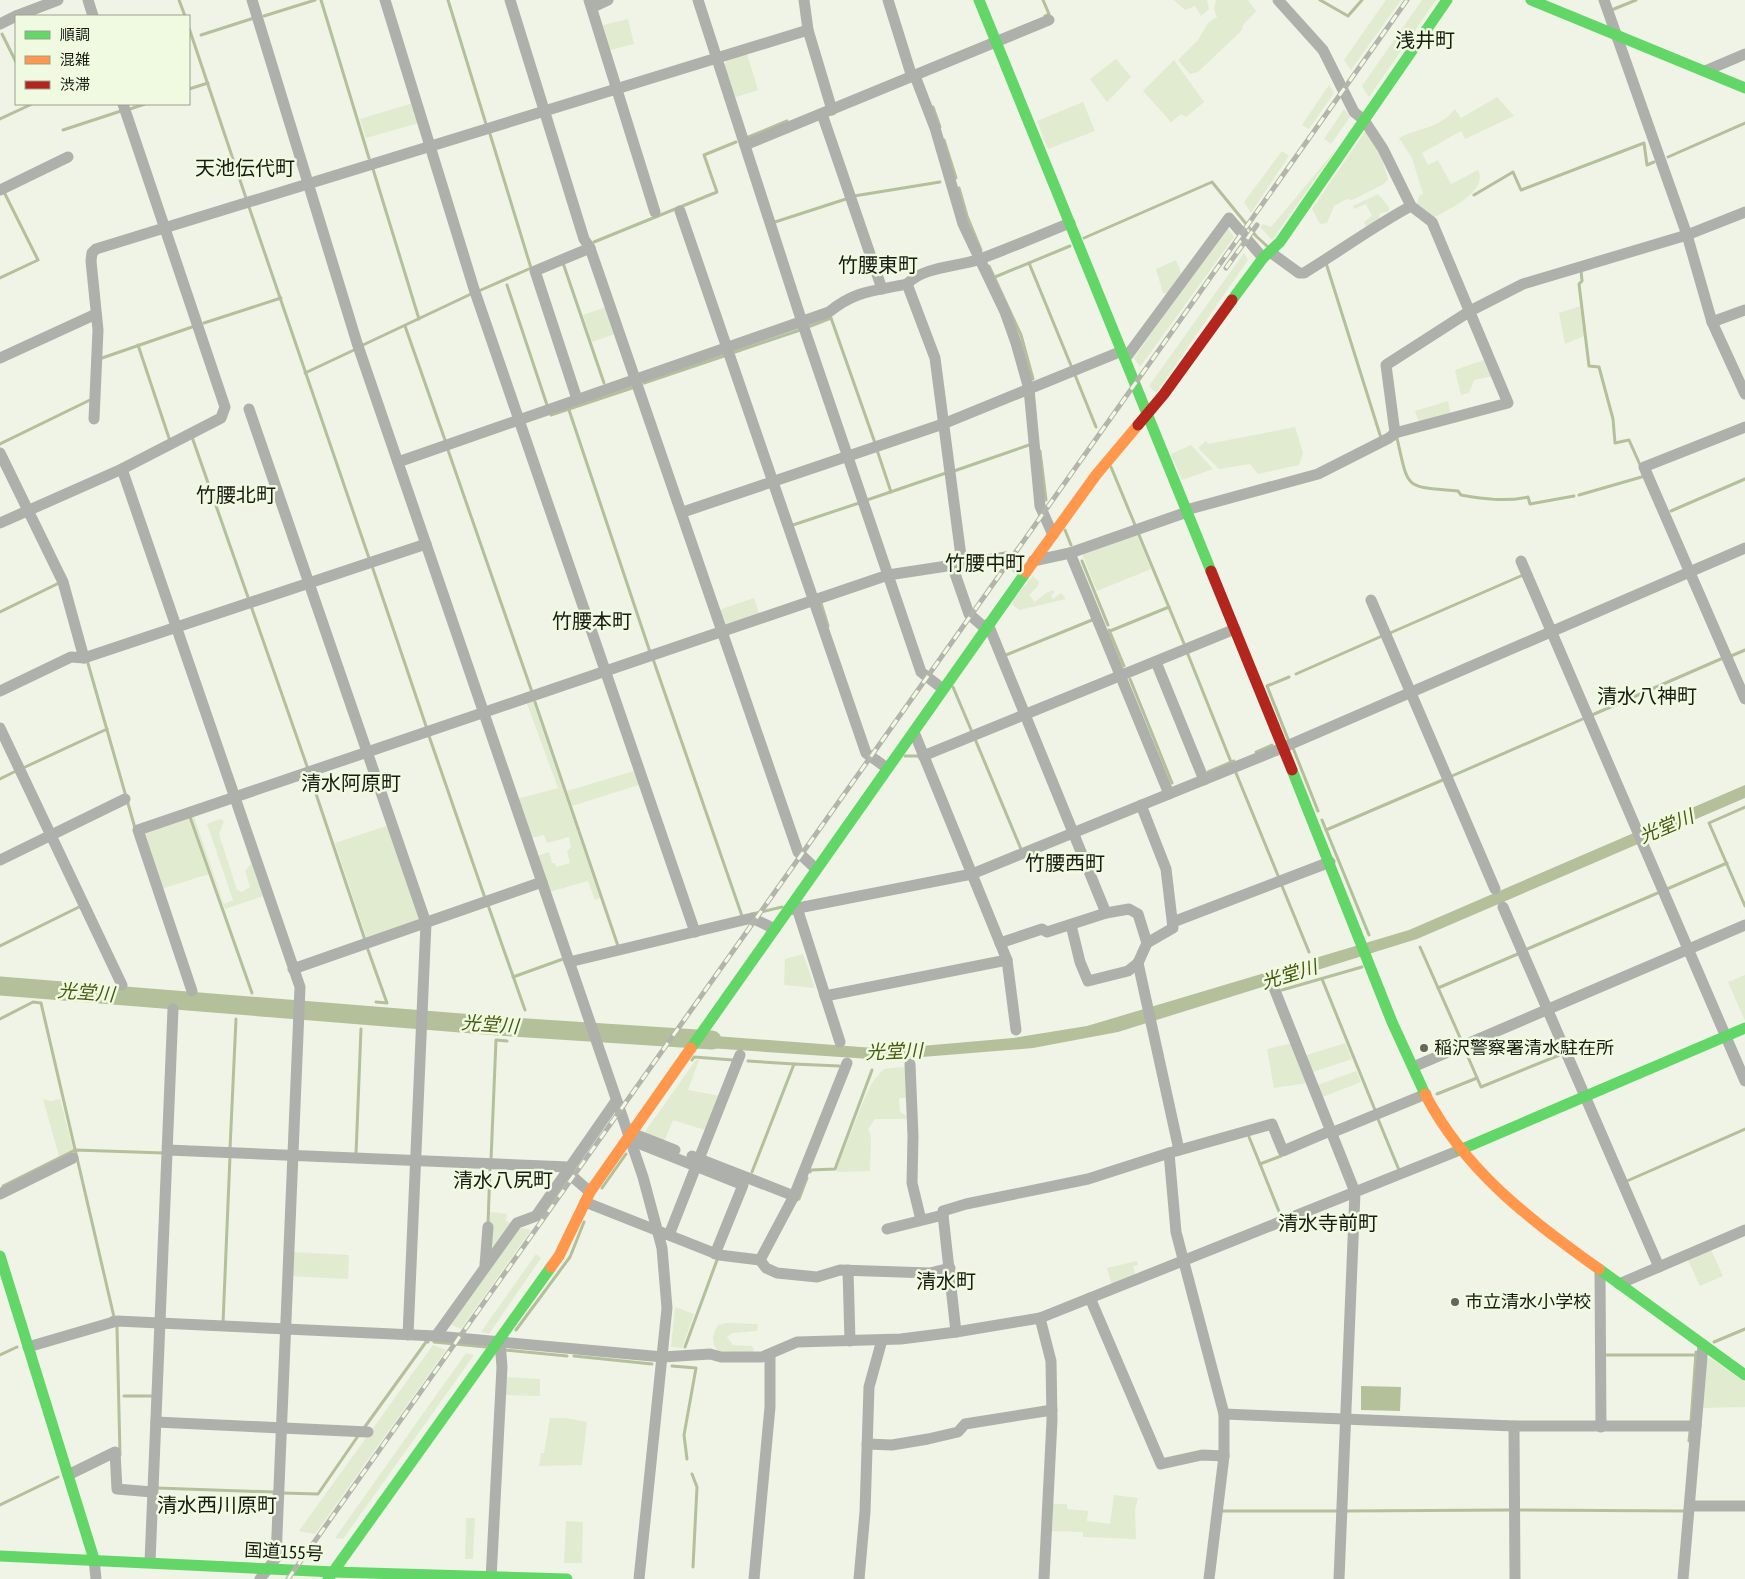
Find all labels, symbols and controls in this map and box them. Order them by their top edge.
legend [15,15,190,105]
text: 順調 [60,26,90,43]
district label: 浅井町 [1395,28,1455,51]
text: 混雑 [60,51,90,68]
text: 渋滞 [60,76,90,93]
district label: 天池伝代町 [195,156,295,179]
district label: 竹腰東町 [838,253,918,276]
district label: 竹腰北町 [196,483,276,506]
district label: 竹腰中町 [945,551,1025,574]
district label: 竹腰本町 [552,609,632,632]
district label: 清水八神町 [1597,684,1697,707]
district label: 清水阿原町 [301,771,401,794]
water label: 光堂川 [1635,804,1698,847]
district label: 竹腰西町 [1025,851,1105,874]
water label: 光堂川 [1259,955,1321,993]
water label: 光堂川 [57,979,117,1005]
water label: 光堂川 [461,1011,521,1037]
place label: 稲沢警察署清水駐在所 [1434,1037,1614,1058]
water label: 光堂川 [865,1039,925,1063]
marker: 稲沢警察署清水駐在所 [1418,1042,1430,1054]
district label: 清水八尻町 [453,1168,553,1191]
district label: 清水寺前町 [1278,1211,1378,1234]
district label: 清水町 [916,1269,976,1292]
place label: 市立清水小学校 [1465,1291,1591,1312]
marker: 市立清水小学校 [1449,1296,1461,1308]
district label: 清水西川原町 [157,1493,277,1516]
street label: 国道155号 [244,1539,324,1564]

